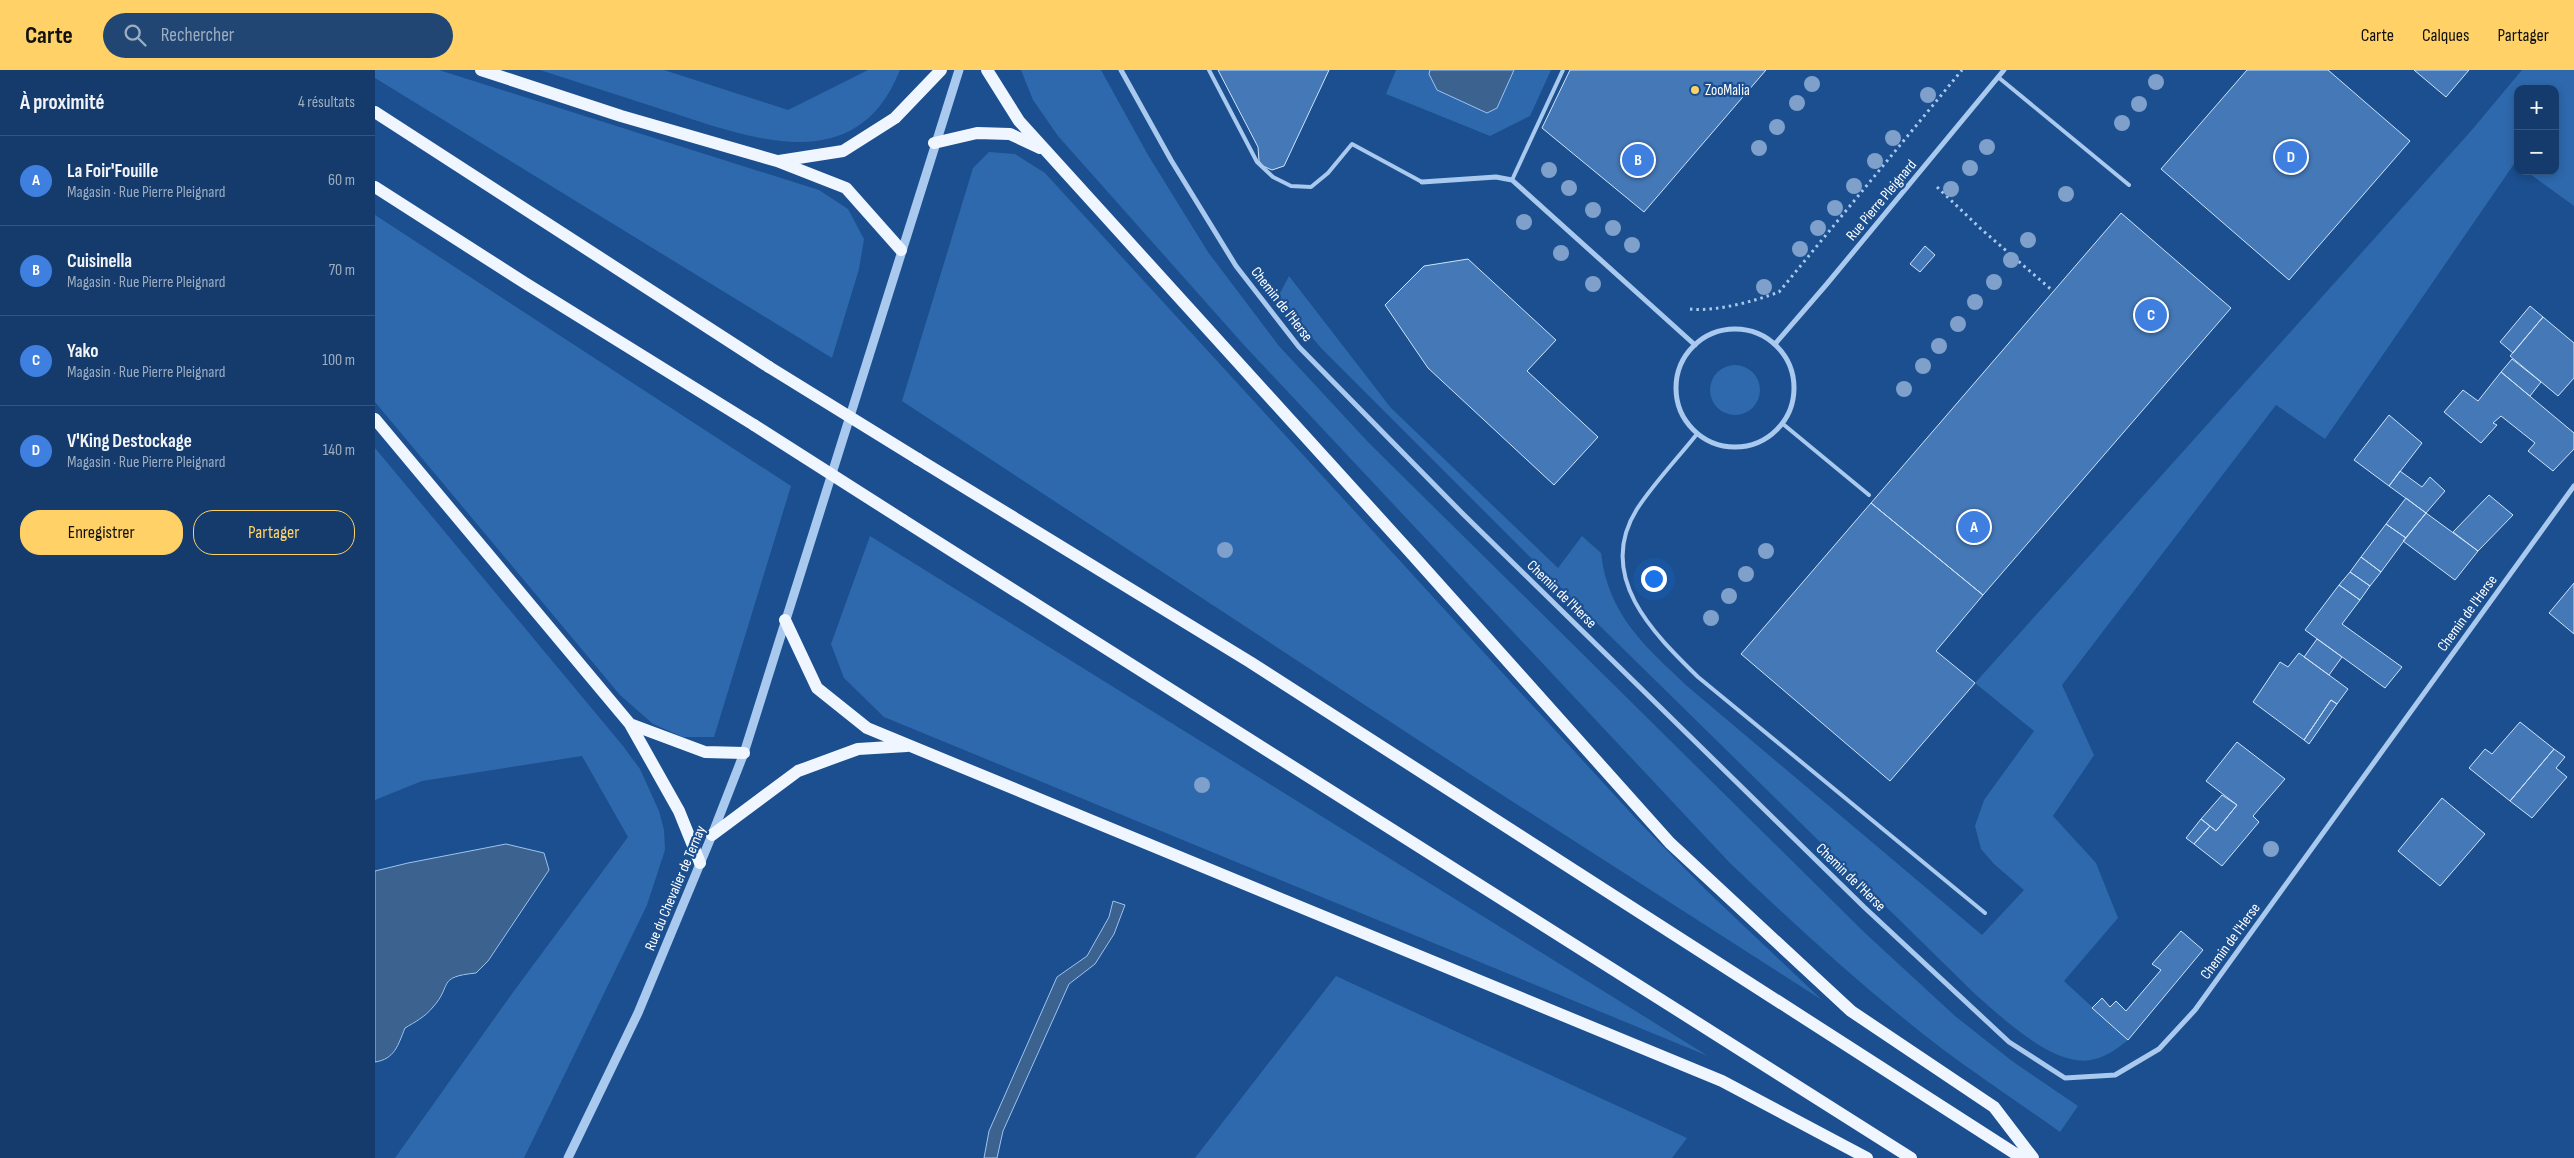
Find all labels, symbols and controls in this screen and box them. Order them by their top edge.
search box [103,13,453,58]
text: Carte [25,21,73,50]
icon: search [121,21,149,49]
text: Rechercher [161,24,234,47]
text: Carte [2361,25,2394,46]
text: Calques [2422,25,2469,46]
text: Partager [2497,25,2549,46]
place label: ZooMalia [1705,81,1750,100]
marker: ZooMalia [1689,84,1701,96]
map controls [2514,85,2559,175]
button: + [2514,85,2559,130]
text: À proximité [20,90,105,115]
text: 4 résultats [298,93,355,112]
button: − [2514,130,2559,175]
pin: D [2275,138,2307,176]
pin: B [1622,141,1654,179]
street label: Rue Pierre Pleignard [1842,156,1921,245]
text: La Foir'Fouille [67,160,158,183]
text: A [32,171,40,190]
text: 60 m [328,171,355,190]
text: Magasin · Rue Pierre Pleignard [67,183,226,202]
text: Cuisinella [67,250,132,273]
text: B [32,261,40,280]
text: 70 m [329,261,355,280]
street label: Chemin de l'Herse [1246,263,1317,346]
text: Magasin · Rue Pierre Pleignard [67,273,226,292]
pin: C [2135,296,2167,334]
text: Yako [67,340,99,363]
text: C [32,351,40,370]
text: 100 m [322,351,355,370]
text: Magasin · Rue Pierre Pleignard [67,363,226,382]
text: V'King Destockage [67,430,192,453]
text: D [32,441,40,460]
text: 140 m [323,441,355,460]
text: Magasin · Rue Pierre Pleignard [67,453,226,472]
pin: A [1958,508,1990,546]
button: Enregistrer [20,510,183,555]
button: Partager [193,510,355,555]
street label: Chemin de l'Herse [1523,556,1601,632]
your location [1641,566,1667,592]
street label: Chemin de l'Herse [2433,571,2502,655]
street label: Rue du Chevalier de Ternay [641,823,710,954]
street label: Chemin de l'Herse [1812,839,1890,915]
street label: Chemin de l'Herse [2196,899,2265,983]

